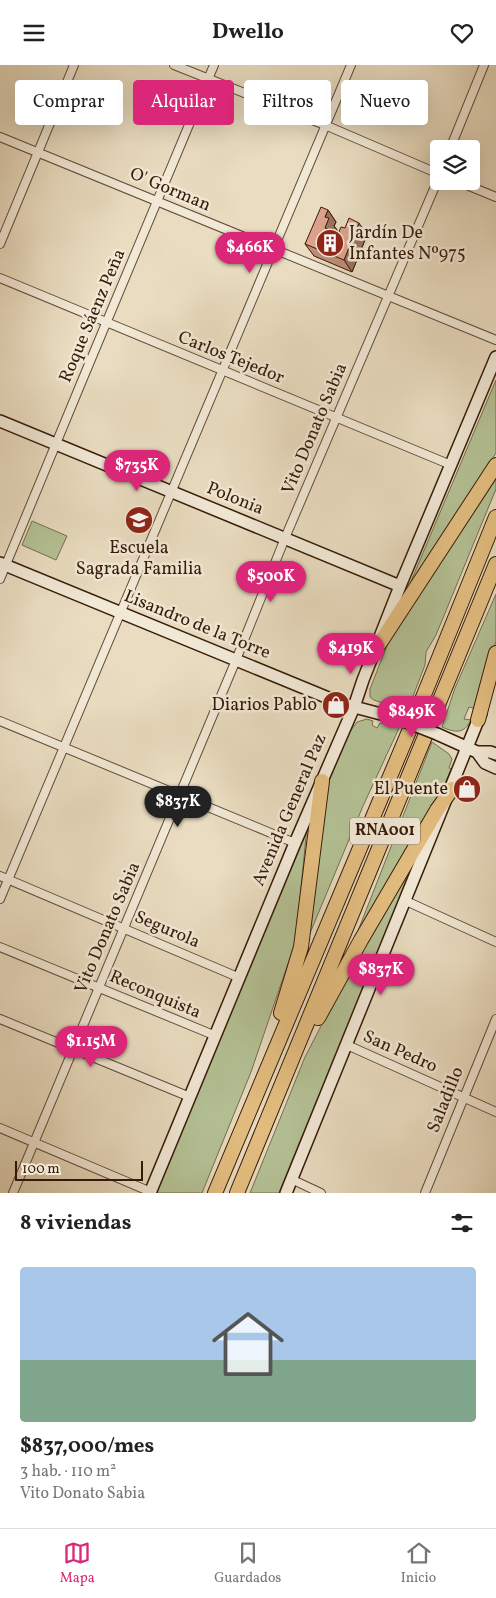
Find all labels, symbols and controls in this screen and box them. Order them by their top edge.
text: Dwello [212,17,284,48]
icon: menu [20,19,48,47]
icon: heart [448,19,476,47]
chip: Comprar [15,80,123,125]
chip: Alquilar [133,80,234,125]
chip: Filtros [244,80,331,125]
chip: Nuevo [341,80,428,125]
map controls [430,140,480,190]
button: layers [430,140,480,190]
street label: O' Gorman [126,162,215,218]
place label: Jardín De Infantes Nº975 [349,221,466,267]
building icon: Jardín De Infantes Nº975 [315,228,345,258]
pin: $466K [215,231,285,274]
text: $466K [226,237,274,259]
street label: Roque Sáenz Peña [54,245,132,387]
street label: Carlos Tejedor [174,325,288,391]
street label: Vito Donato Sabia [276,359,354,499]
pin: $735K [102,449,172,492]
text: $735K [115,455,159,477]
street label: Polonia [203,476,267,522]
school or university icon: Escuela Sagrada Familia [124,505,154,535]
place label: Escuela Sagrada Familia [76,536,202,582]
pin: $500K [236,561,306,603]
text: $500K [247,566,295,588]
street label: Lisandro de la Torre [120,584,274,666]
pin: $419K [316,633,386,675]
text: $419K [328,638,374,660]
shop icon: Diarios Pablo [321,690,351,720]
place label: Diarios Pablo [212,693,317,718]
pin: $849K [377,695,447,738]
text: $849K [389,701,435,723]
street label: Avenida General Paz [247,730,333,890]
shop icon: El Puente [452,774,482,804]
place label: El Puente [374,777,448,802]
pin: $837K [143,785,213,828]
text: $837K [155,791,201,813]
road number: RNA001 [350,817,420,844]
street label: Vito Donato Sabia [69,858,147,998]
street label: Segurola [130,905,204,955]
pin: $837K [346,953,416,996]
text: $837K [358,959,404,981]
street label: Reconquista [105,964,205,1026]
street label: San Pedro [359,1024,441,1080]
pin: $1.15M [50,1025,132,1068]
text: $1.15M [66,1031,116,1053]
street label: Saladillo [421,1063,471,1137]
scale bar [15,1158,142,1181]
text: 100 m [22,1160,60,1179]
text: 8 viviendas [20,1209,131,1238]
icon: filters [448,1209,476,1237]
icon: home [203,1299,293,1389]
text: $837,000/mes [20,1432,154,1461]
text: 3 hab. · 110 m² [20,1461,116,1483]
text: Vito Donato Sabia [20,1483,145,1505]
tab: Mapa [60,1539,95,1588]
tab: Guardados [214,1539,281,1588]
tab: Inicio [401,1539,436,1588]

